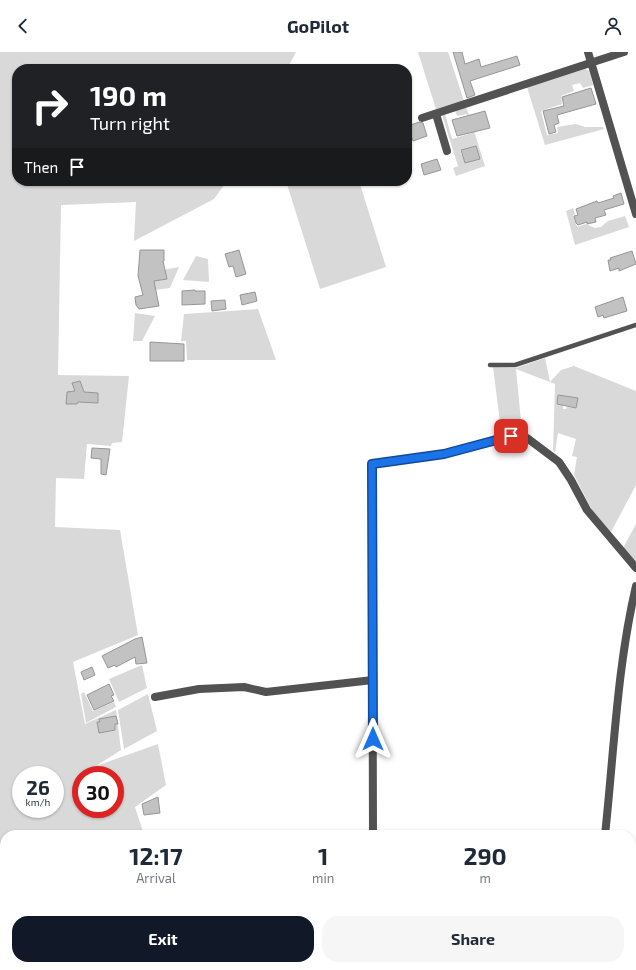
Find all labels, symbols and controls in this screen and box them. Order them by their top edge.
icon: back [12,15,34,37]
text: GoPilot [287,15,349,37]
icon: person [602,15,624,37]
text: 190 m [90,78,167,112]
icon: right [24,80,76,132]
text: Turn right [90,112,170,134]
icon: arrive [66,156,88,178]
text: Then [24,158,58,176]
pin [494,419,528,453]
icon: arrive [500,425,522,447]
position arrow [352,718,394,760]
speed limit sign: 30 [72,766,124,818]
text: 26 [26,775,50,799]
text: km/h [26,796,50,808]
text: 12:17 [129,841,183,870]
text: 1 [318,841,328,870]
text: 290 [463,841,507,870]
text: Arrival [136,870,176,886]
text: min [312,870,334,886]
text: m [479,870,491,886]
button: Exit [12,916,314,962]
button: Share [322,916,624,962]

